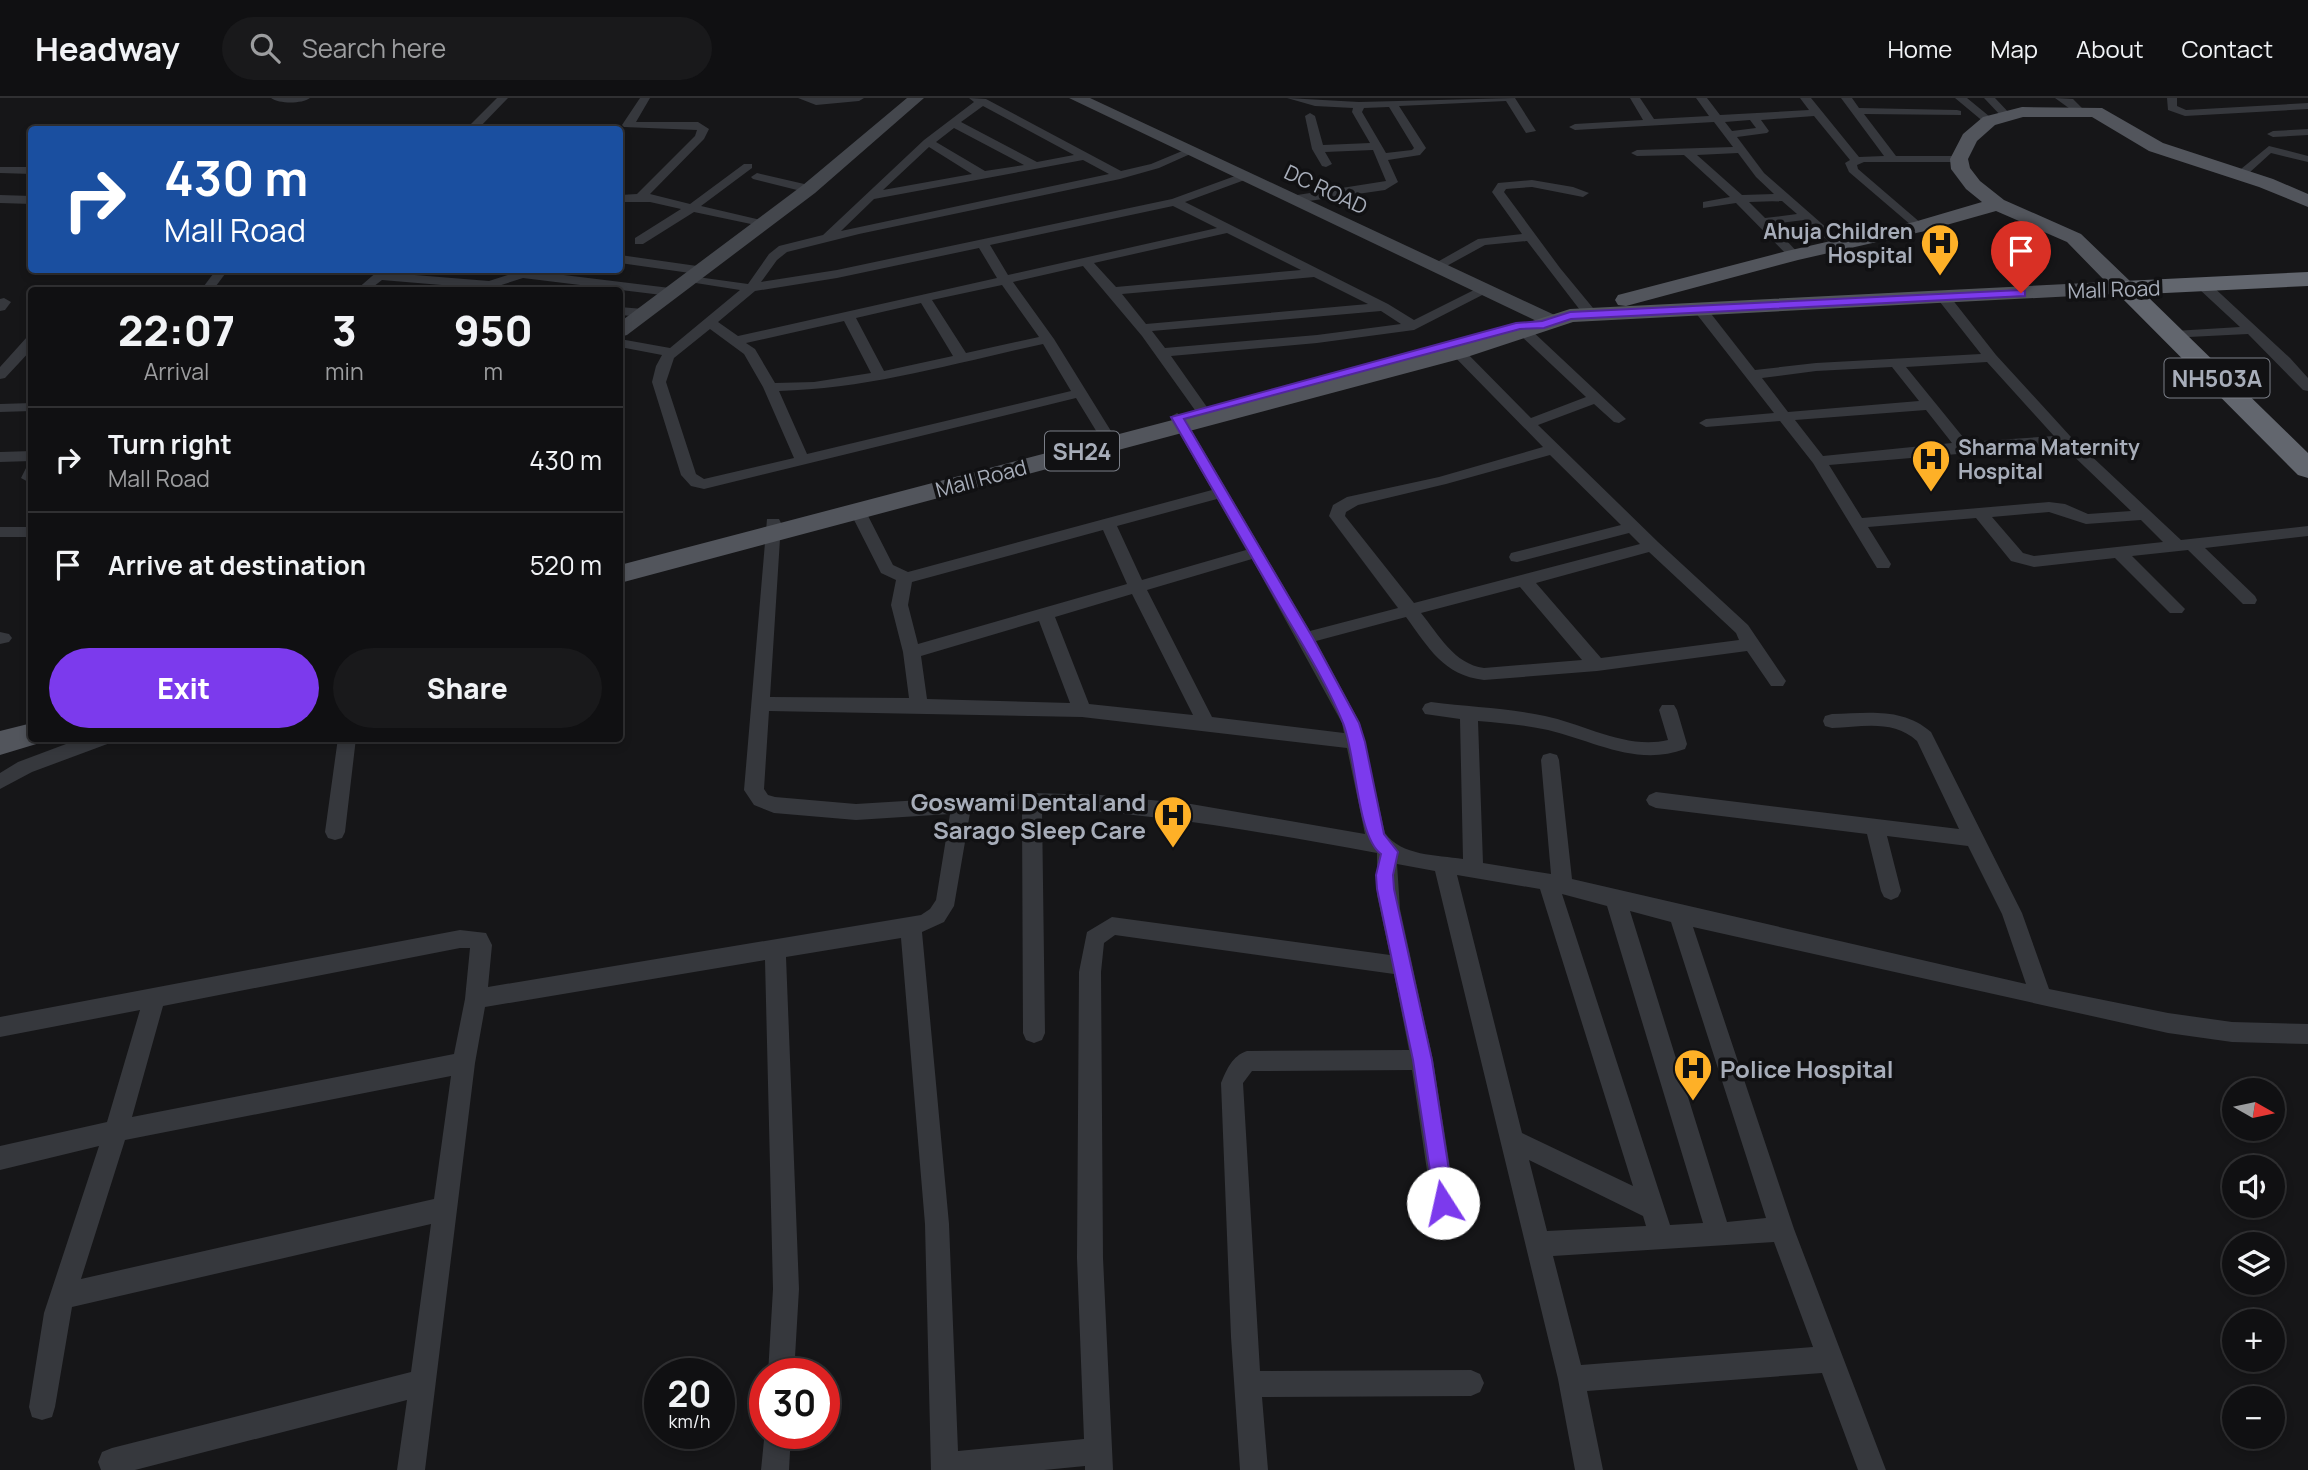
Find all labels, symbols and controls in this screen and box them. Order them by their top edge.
search box [222,17,712,80]
text: Headway [35,26,180,71]
icon: search [246,29,284,67]
text: Search here [302,30,446,66]
text: Home [1887,32,1952,65]
text: Map [1990,32,2038,65]
text: About [2076,32,2144,65]
text: Contact [2182,32,2273,65]
text: 430 m [164,144,308,211]
icon: right [49,154,140,245]
street label: DC ROAD [1280,158,1372,220]
text: Mall Road [164,208,306,252]
place label: Ahuja Children Hospital [1763,217,1913,269]
pin [1991,221,2051,293]
hospital icon: Ahuja Children Hospital [1919,222,1961,277]
icon: arrive [2002,232,2040,270]
street label: Mall Road [2067,273,2161,305]
text: 22:07 [118,301,235,359]
text: 3 [332,301,357,359]
text: 950 [454,301,533,359]
text: Arrival [144,355,209,387]
text: min [325,355,364,387]
text: m [484,355,503,387]
road number: NH503A [2164,358,2270,398]
text: Turn right [108,426,232,462]
road number: SH24 [1045,432,1119,470]
place label: Sharma Maternity Hospital [1958,433,2140,485]
hospital icon: Sharma Maternity Hospital [1910,438,1952,493]
icon: right [49,441,87,479]
text: 430 m [529,442,602,478]
street label: Mall Road [932,452,1030,504]
text: Mall Road [108,462,210,494]
icon: arrive [49,546,87,584]
text: Arrive at destination [108,547,366,583]
text: 520 m [530,547,602,583]
button: Exit [49,648,319,728]
button: Share [333,648,602,728]
place label: Goswami Dental and Sarago Sleep Care [911,785,1146,846]
hospital icon: Goswami Dental and Sarago Sleep Care [1152,794,1194,849]
hospital icon: Police Hospital [1672,1047,1714,1102]
place label: Police Hospital [1720,1052,1893,1085]
north arrow [2222,1078,2286,1141]
map controls [2222,1078,2285,1449]
button: sound [2222,1155,2285,1218]
position arrow [1406,1166,1480,1240]
button: layers [2222,1232,2285,1295]
button: + [2222,1309,2285,1372]
speed limit sign: 30 [749,1358,840,1449]
text: 20 [668,1370,711,1418]
button: − [2222,1386,2285,1449]
text: km/h [669,1409,710,1433]

